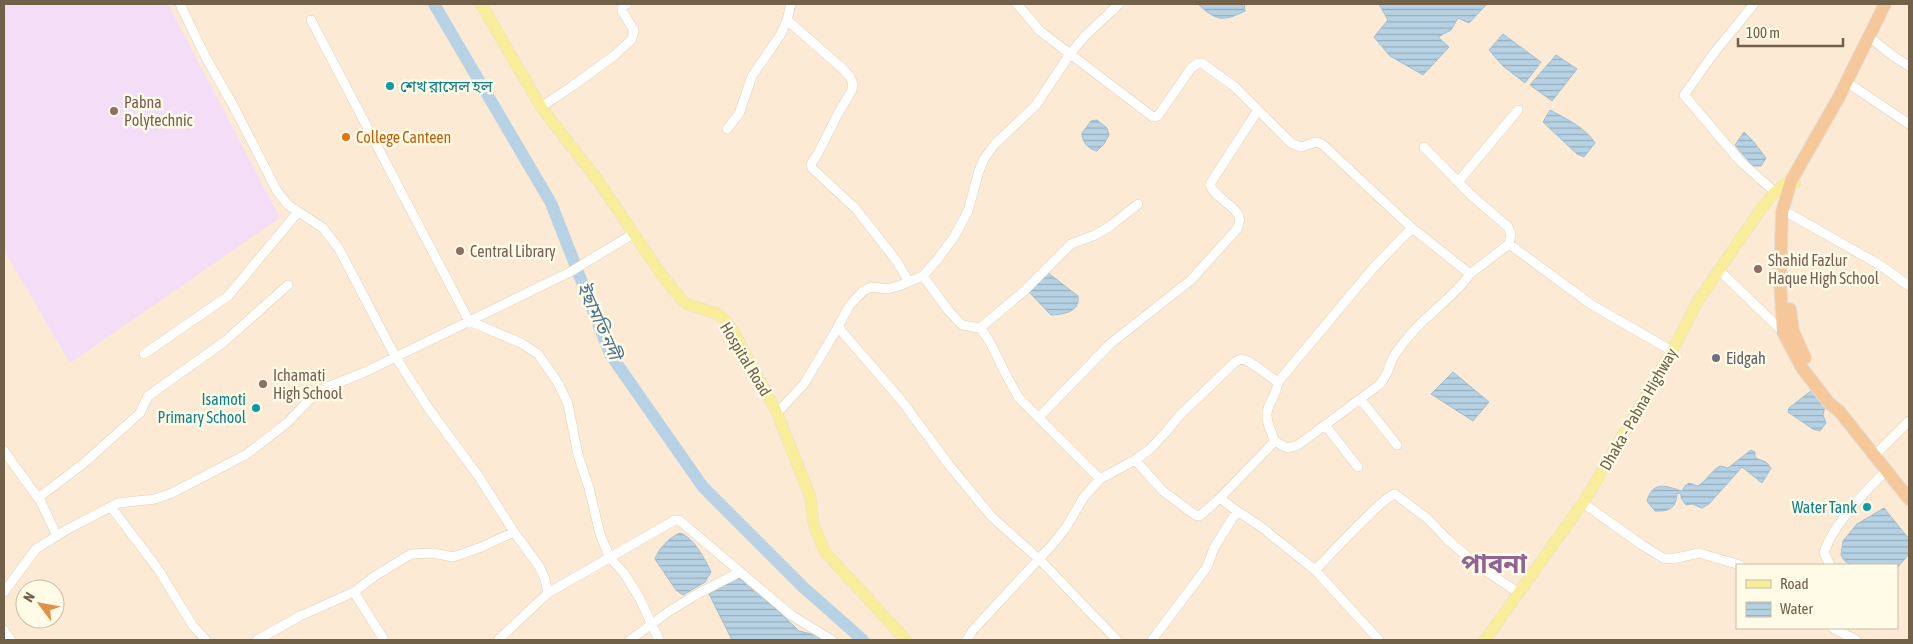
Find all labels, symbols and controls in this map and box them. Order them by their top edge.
scale bar [1738,15,1843,47]
text: 100 m [1746,24,1780,41]
place label: শেখ রাসেল হল [400,77,493,95]
marker: শেখ রাসেল হল [384,80,396,92]
place label: Pabna Polytechnic [124,93,193,130]
marker: Pabna Polytechnic [108,105,120,117]
place label: College Canteen [356,128,451,147]
marker: College Canteen [340,131,352,143]
place label: Central Library [470,242,556,261]
marker: Central Library [454,245,466,257]
place label: Shahid Fazlur Haque High School [1768,251,1880,288]
marker: Shahid Fazlur Haque High School [1752,263,1764,275]
water label: ইছামতি নদী [573,279,627,365]
street label: Hospital Road [716,319,775,400]
street label: Dhaka - Pabna Highway [1596,344,1681,474]
place label: Eidgah [1726,349,1766,368]
marker: Eidgah [1710,352,1722,364]
place label: Ichamati High School [273,366,343,403]
marker: Ichamati High School [257,378,269,390]
place label: Isamoti Primary School [158,390,247,427]
marker: Isamoti Primary School [250,402,262,414]
place label: Water Tank [1792,498,1857,516]
marker: Water Tank [1861,501,1873,513]
district label: পাবনা [1461,549,1528,579]
legend [1736,564,1898,629]
text: Road [1780,575,1809,592]
north arrow [15,579,65,629]
text: N [20,589,38,605]
text: Water [1780,600,1813,617]

